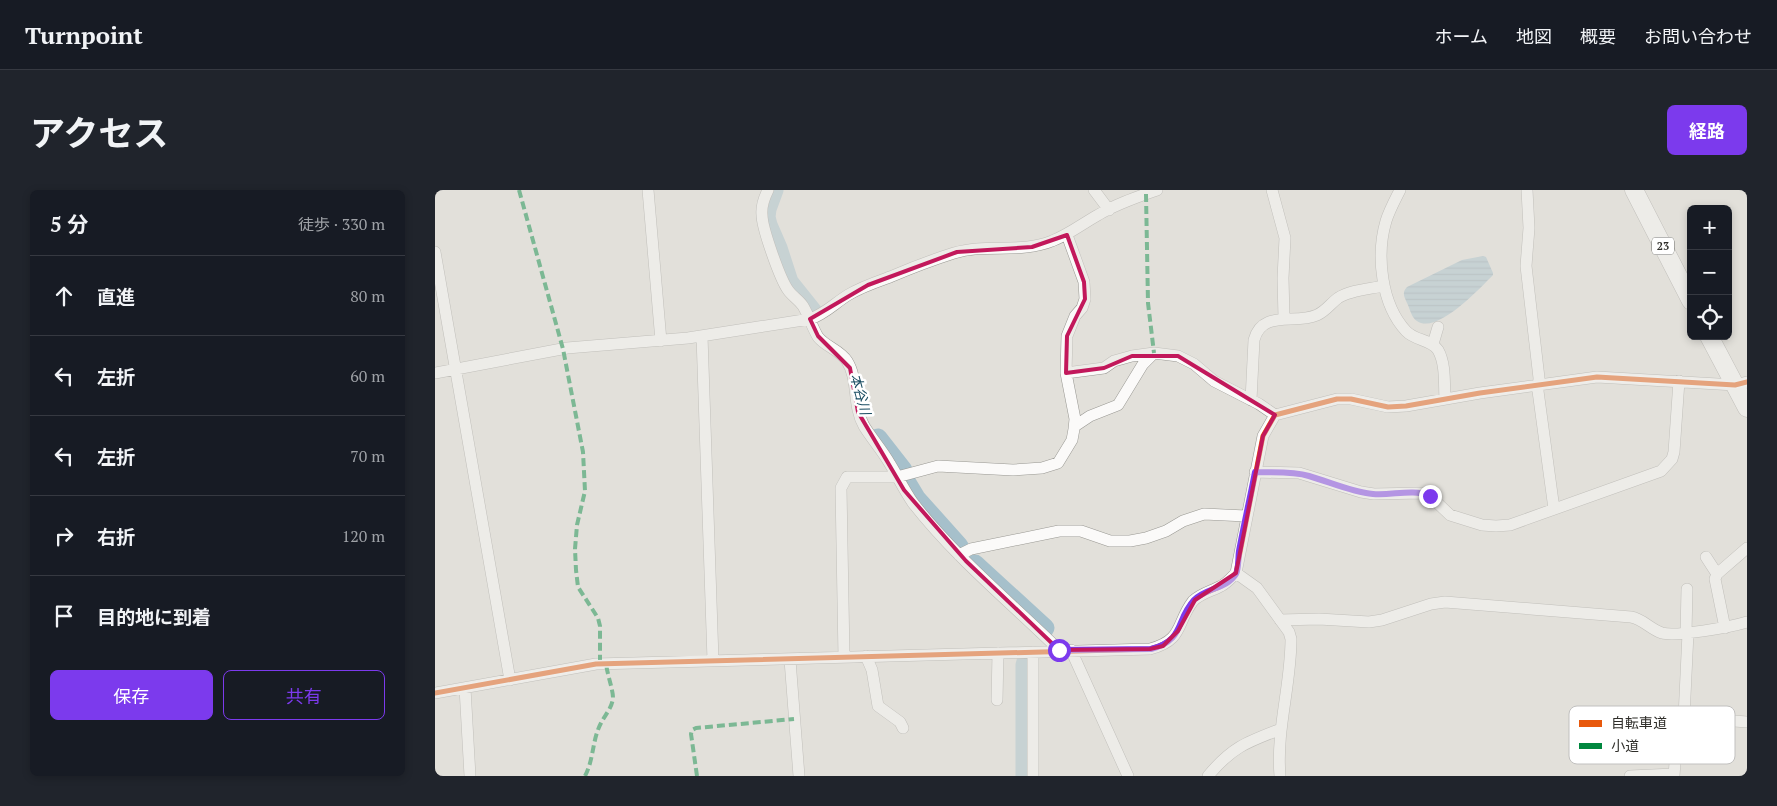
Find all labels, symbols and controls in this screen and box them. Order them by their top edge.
text: Turnpoint [25,19,143,51]
text: ホーム [1435,24,1488,48]
text: 地図 [1516,24,1552,48]
text: 概要 [1580,24,1616,48]
text: お問い合わせ [1644,24,1752,48]
button: 経路 [1667,105,1747,155]
text: アクセス [30,110,168,156]
map controls [1687,205,1732,340]
button: + [1687,205,1732,250]
text: 5 分 [50,210,89,238]
text: 徒歩 · 330 m [298,213,385,235]
road number: 23 [1652,238,1674,254]
button: − [1687,250,1732,295]
icon: ahead [50,282,78,310]
text: 直進 [97,284,135,309]
text: 80 m [350,285,385,307]
button: locate [1687,295,1732,340]
icon: left [50,362,78,390]
text: 左折 [97,364,135,389]
text: 60 m [350,365,385,387]
water label: 本谷川 [846,371,876,419]
icon: left [50,442,78,470]
text: 左折 [97,444,135,469]
text: 70 m [350,445,385,467]
route end [1419,485,1442,508]
icon: right [50,522,78,550]
text: 右折 [97,524,135,549]
text: 120 m [342,525,385,547]
icon: arrive [50,602,78,630]
text: 目的地に到着 [97,604,211,629]
route start [1048,639,1071,662]
button: 保存 [50,670,213,720]
button: 共有 [223,670,385,720]
legend [1569,706,1735,764]
text: 自転車道 [1611,713,1667,732]
text: 小道 [1611,736,1639,755]

